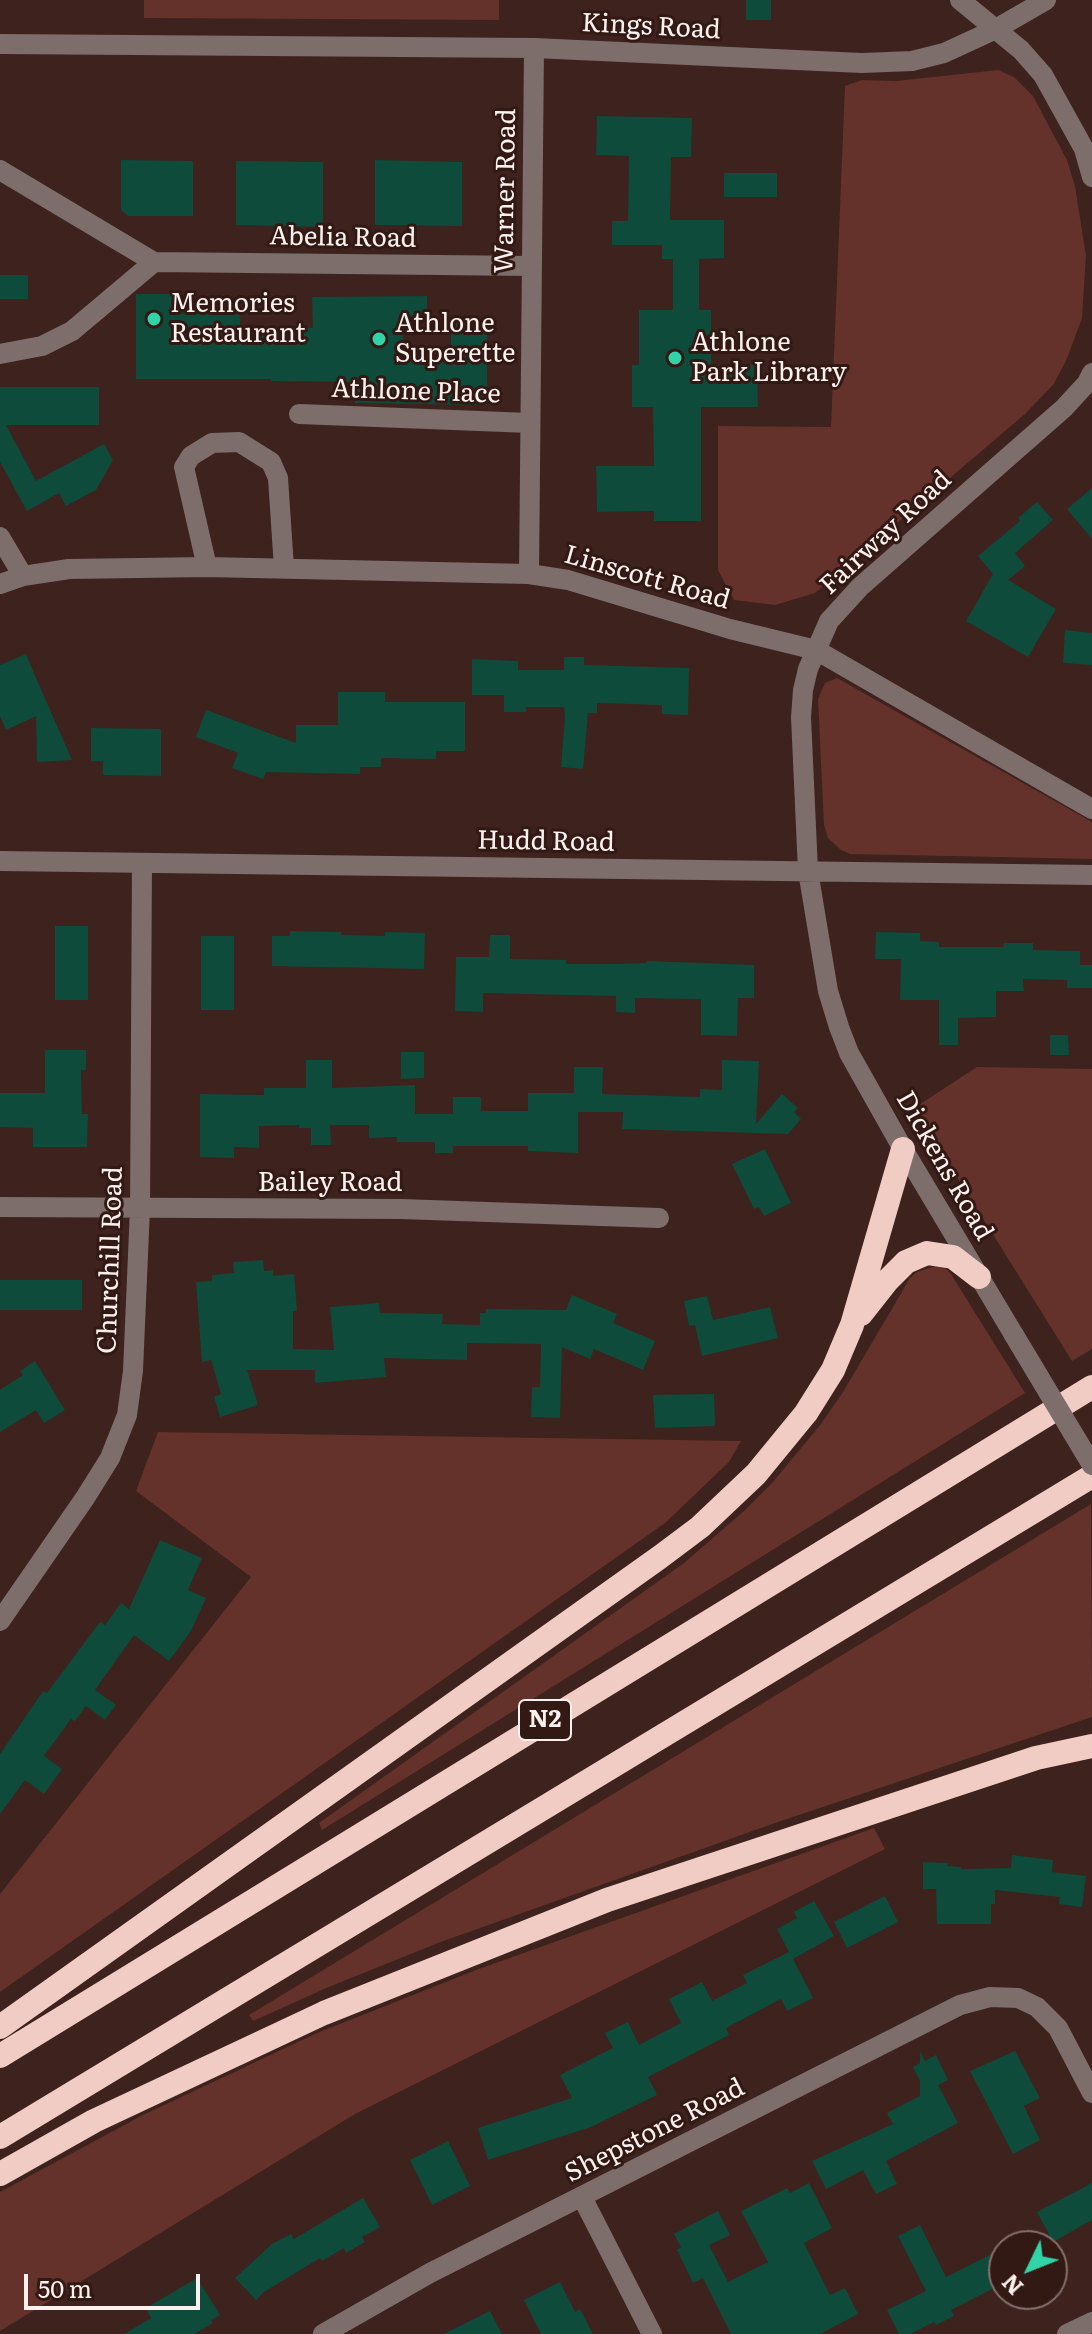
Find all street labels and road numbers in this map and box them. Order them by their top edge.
street label: Kings Road [581,8,721,46]
street label: Warner Road [489,108,523,274]
street label: Abelia Road [269,221,417,255]
street label: Athlone Place [331,373,501,411]
street label: Fairway Road [814,464,958,602]
street label: Linscott Road [561,539,733,617]
street label: Hudd Road [477,825,615,859]
street label: Dickens Road [889,1086,999,1246]
street label: Churchill Road [92,1166,130,1354]
street label: Bailey Road [258,1167,402,1199]
road number: N2 [519,1700,571,1740]
street label: Shepstone Road [560,2072,750,2190]

